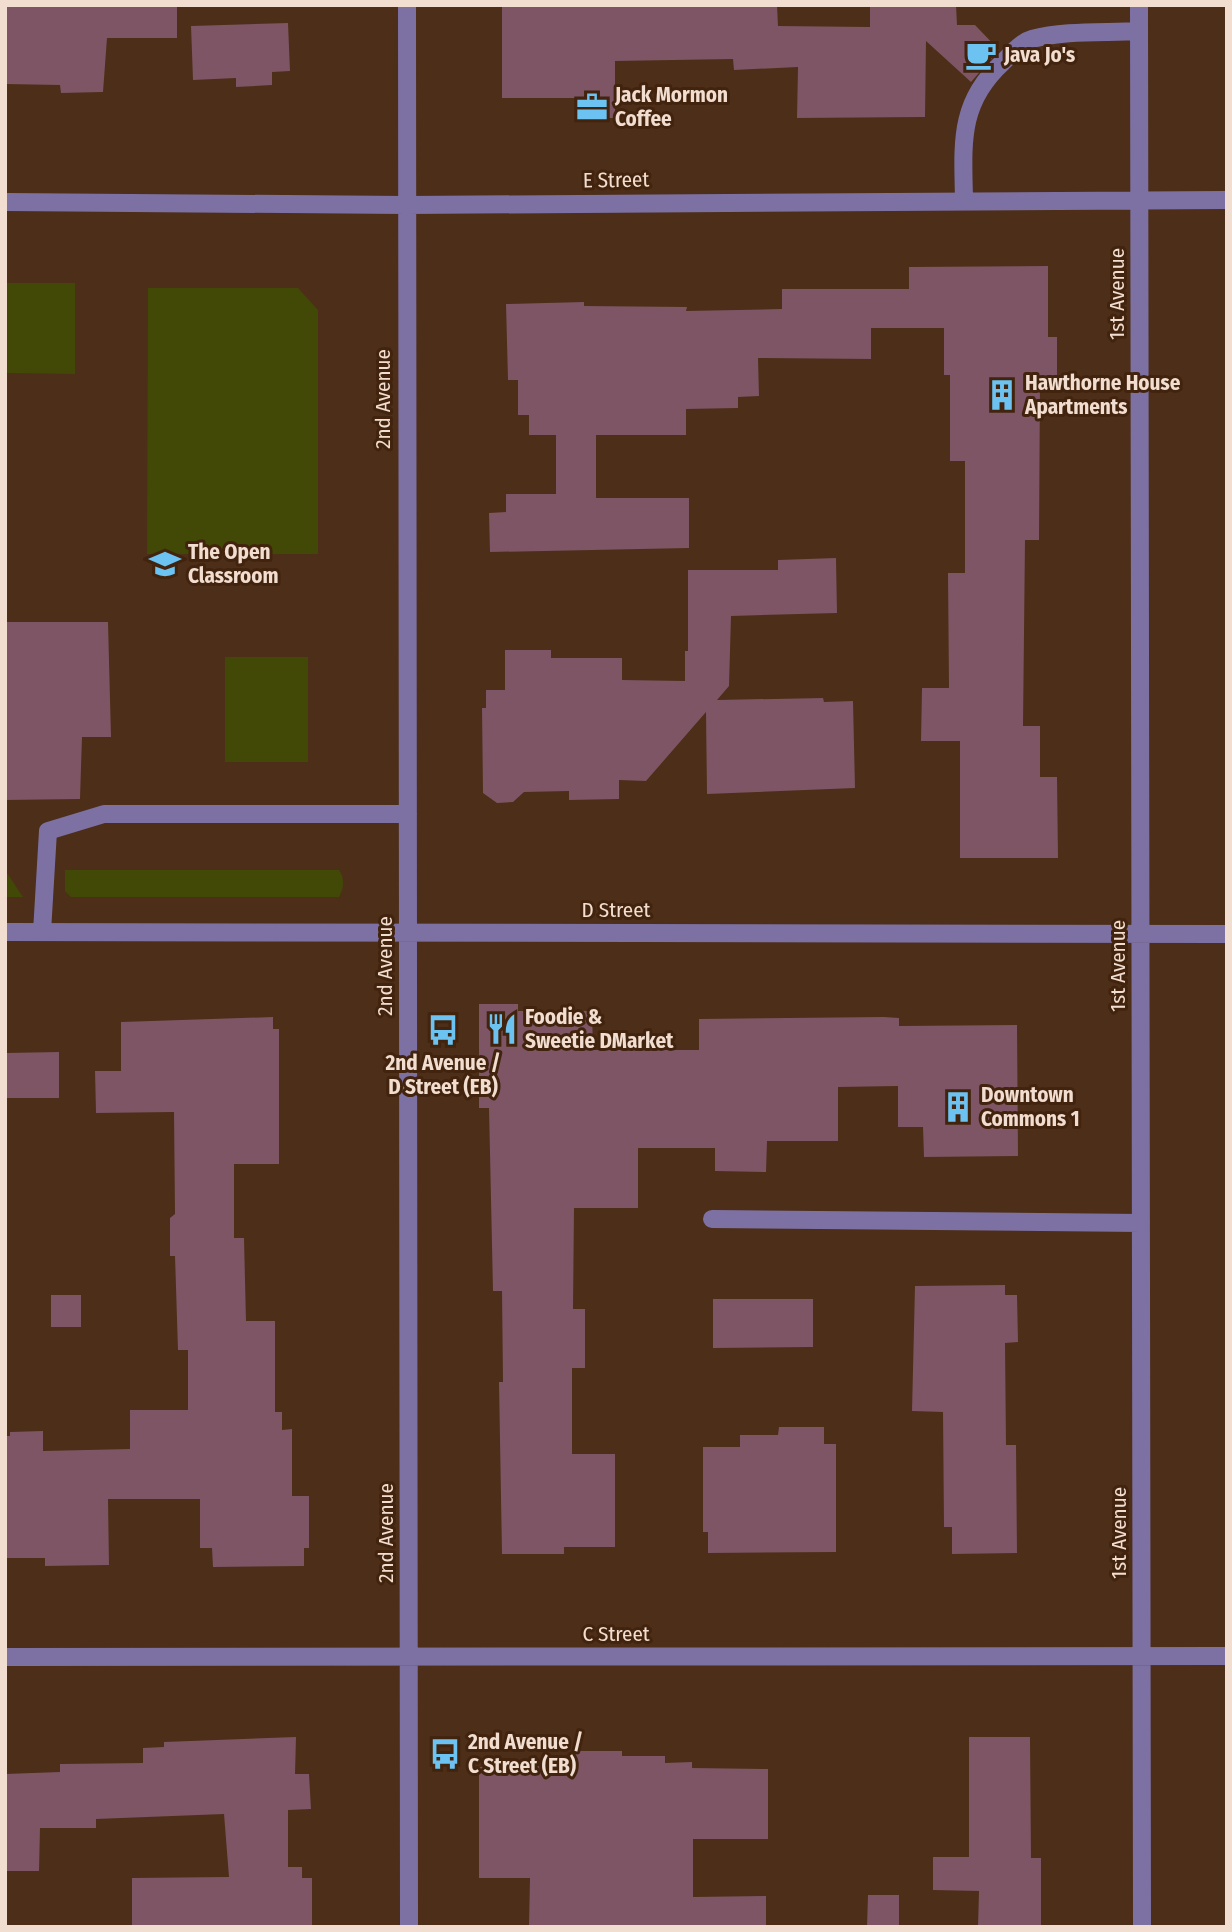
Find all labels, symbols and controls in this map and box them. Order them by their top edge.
cafe icon: Java Jo's [964,38,998,72]
place label: Java Jo's [1003,42,1075,68]
place label: Jack Mormon Coffee [614,82,728,132]
office icon: Jack Mormon Coffee [575,90,609,124]
street label: E Street [583,166,650,194]
street label: 1st Avenue [1104,248,1130,340]
street label: 2nd Avenue [370,349,396,449]
place label: Hawthorne House Apartments [1024,370,1181,420]
building icon: Hawthorne House Apartments [985,378,1019,412]
place label: The Open Classroom [188,539,279,589]
school or university icon: The Open Classroom [148,547,182,581]
street label: D Street [582,897,651,923]
street label: 2nd Avenue [372,916,398,1016]
street label: 1st Avenue [1105,920,1131,1012]
place label: Foodie & Sweetie DMarket [525,1004,674,1054]
restaurant icon: Foodie & Sweetie DMarket [485,1012,519,1046]
bus stop icon: 2nd Avenue / D Street (EB) [426,1013,460,1047]
place label: 2nd Avenue / D Street (EB) [384,1050,501,1100]
place label: Downtown Commons 1 [981,1082,1080,1132]
building icon: Downtown Commons 1 [941,1090,975,1124]
street label: 2nd Avenue [373,1483,399,1583]
street label: 1st Avenue [1106,1487,1132,1579]
street label: C Street [582,1621,650,1647]
place label: 2nd Avenue / C Street (EB) [467,1729,583,1779]
bus stop icon: 2nd Avenue / C Street (EB) [428,1737,462,1771]

